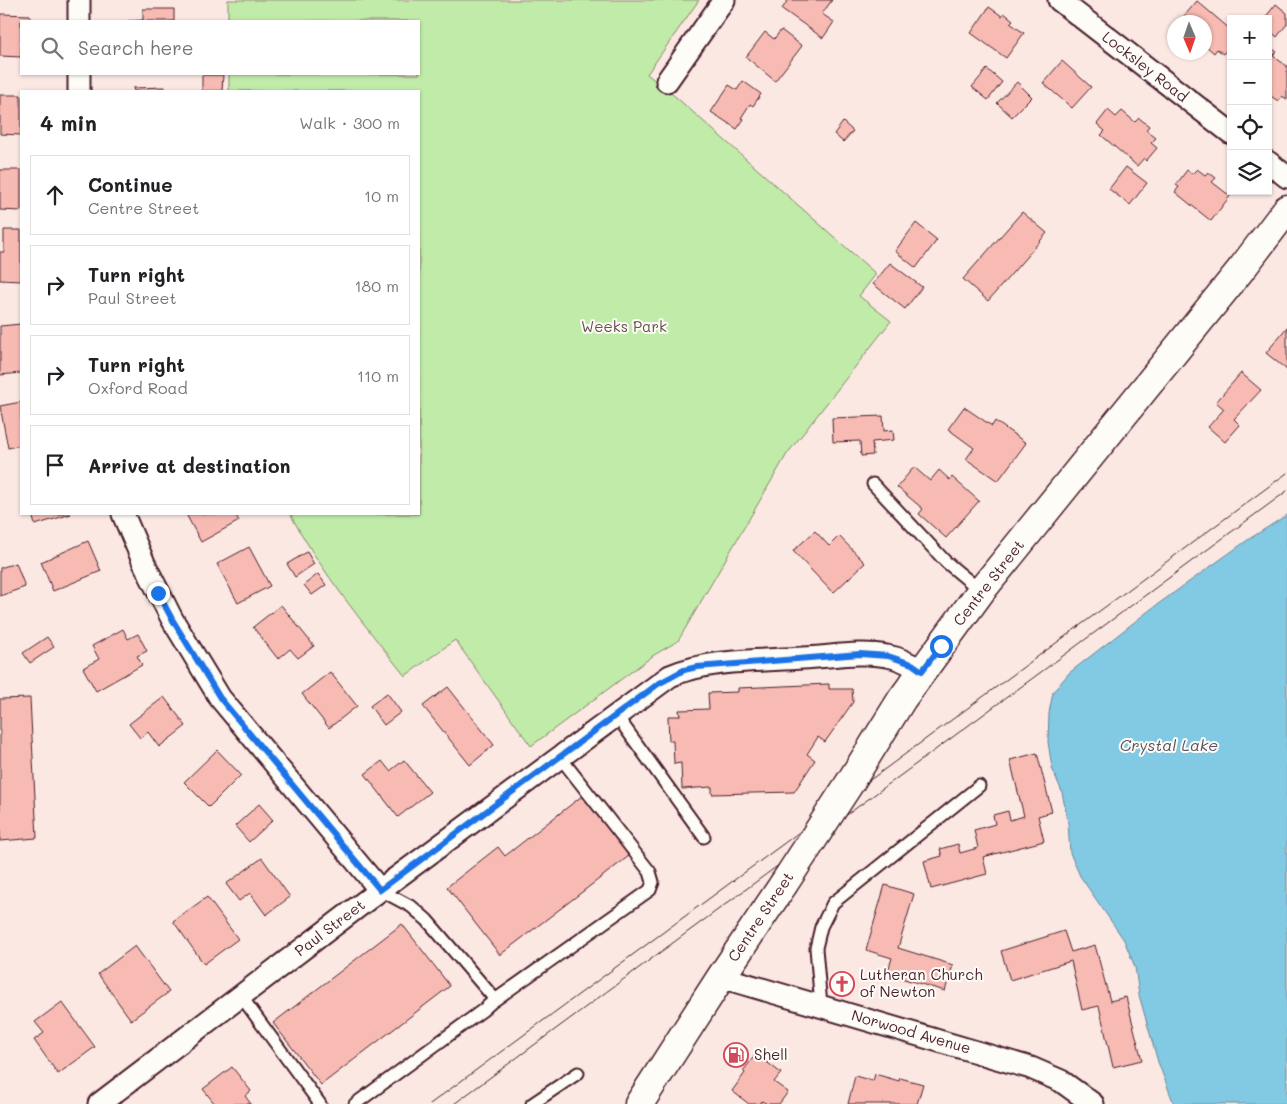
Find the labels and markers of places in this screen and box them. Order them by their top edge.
place label: Lutheran Church of Newton [860,964,983,1001]
church icon: Lutheran Church of Newton [829,971,855,997]
fuel station icon: Shell [723,1042,749,1068]
place label: Shell [754,1044,788,1064]

